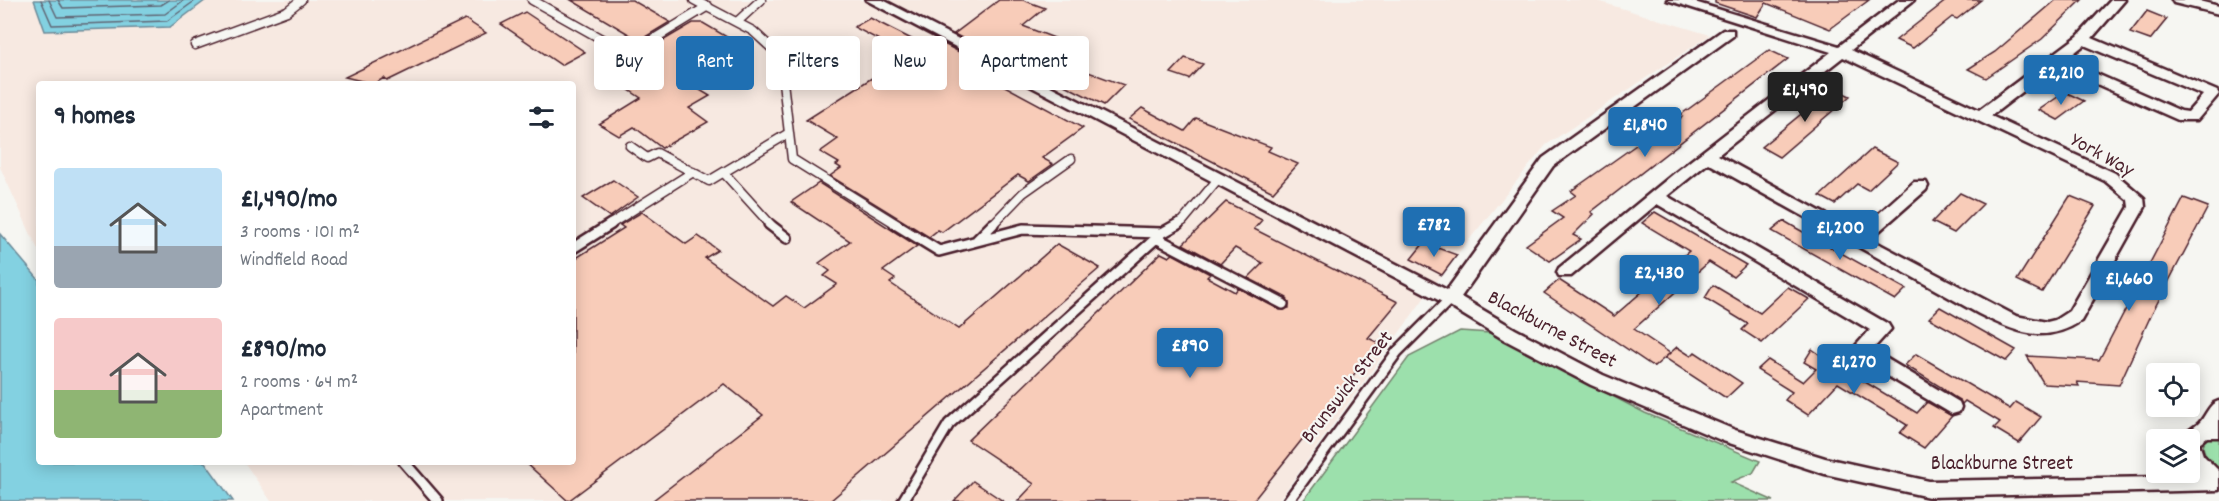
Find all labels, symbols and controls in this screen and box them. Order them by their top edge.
chip: Buy [594,36,664,90]
chip: Rent [676,36,754,90]
chip: Filters [766,36,860,90]
chip: New [872,36,947,90]
chip: Apartment [959,36,1089,90]
pin: £2,210 [2012,55,2110,106]
text: £2,210 [2038,60,2084,88]
pin: £1,490 [1756,72,1854,123]
text: £1,490 [1782,77,1828,105]
text: 9 homes [54,99,136,136]
icon: filters [525,101,558,134]
pin: £1,840 [1596,107,1694,158]
text: £1,840 [1622,112,1668,140]
street label: York Way [2064,127,2139,187]
text: £1,490/mo [240,182,337,219]
icon: home [102,192,174,264]
pin: £782 [1398,207,1470,258]
pin: £1,200 [1791,210,1889,261]
text: £782 [1417,212,1451,240]
text: £1,200 [1816,215,1864,243]
text: 3 rooms · 101 m² [240,219,360,247]
text: Windfield Road [240,247,348,275]
pin: £2,430 [1610,255,1708,306]
text: £2,430 [1634,260,1684,288]
pin: £1,660 [2080,261,2178,312]
text: £1,660 [2105,266,2153,294]
street label: Blackburne Street [1482,284,1622,377]
street label: Brunswick Street [1295,325,1402,451]
pin: £890 [1154,328,1226,379]
text: £890/mo [240,332,326,369]
text: £890 [1171,333,1209,361]
icon: home [102,342,174,414]
pin: £1,270 [1805,344,1903,395]
text: £1,270 [1831,349,1877,377]
map controls [2146,363,2200,483]
button: locate [2146,363,2200,417]
text: 2 rooms · 64 m² [240,369,358,397]
text: Apartment [240,397,323,425]
button: layers [2146,429,2200,483]
street label: Blackburne Street [1931,450,2074,480]

